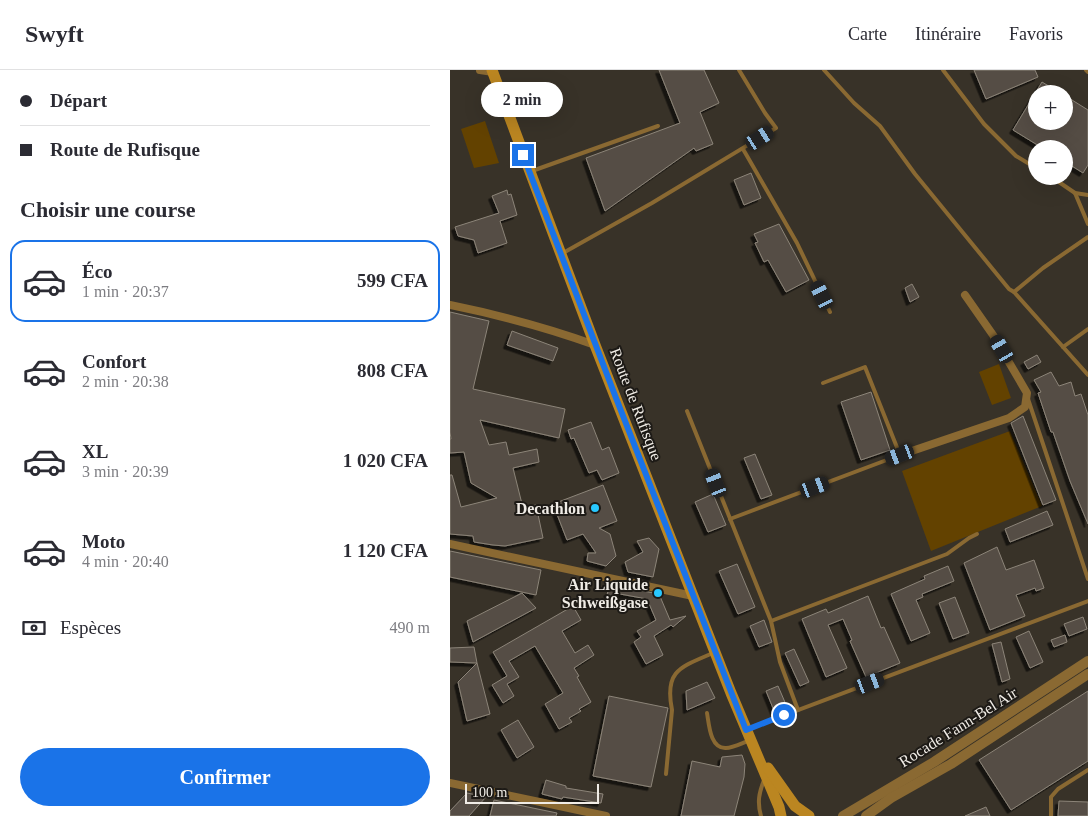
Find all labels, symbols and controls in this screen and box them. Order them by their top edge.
text: Swyft [25,21,84,47]
text: Carte [848,24,887,44]
text: Itinéraire [915,24,981,44]
text: Favoris [1009,24,1063,44]
callout: 2 min [482,82,564,118]
map controls [1028,85,1073,185]
button: + [1028,85,1073,130]
text: Départ [50,90,107,111]
text: 2 min [503,91,541,108]
car [743,124,776,152]
text: Route de Rufisque [50,139,200,160]
button: − [1028,140,1073,185]
route end [512,144,534,166]
text: Choisir une course [20,197,196,222]
icon: car [22,259,67,304]
text: Éco [82,261,113,282]
text: 599 CFA [357,270,428,291]
car [808,278,835,312]
text: 1 min · 20:37 [82,283,169,300]
car [988,332,1015,366]
street label: Route de Rufisque [606,345,665,463]
icon: car [22,349,67,394]
text: Confort [82,351,146,372]
text: 808 CFA [357,360,428,381]
text: 2 min · 20:38 [82,373,169,390]
icon: car [22,439,67,484]
text: XL [82,441,108,462]
car [883,443,916,467]
text: 1 020 CFA [343,450,428,471]
text: 3 min · 20:39 [82,463,169,480]
car [703,466,728,500]
car [798,475,831,499]
place label: Decathlon [516,500,585,517]
marker: Decathlon [589,502,601,514]
icon: car [22,529,67,574]
text: Moto [82,531,125,552]
text: 1 120 CFA [343,540,428,561]
text: 4 min · 20:40 [82,553,169,570]
place label: Air Liquide Schweißgase [562,576,648,612]
marker: Air Liquide Schweißgase [652,587,664,599]
icon: cash [20,614,48,642]
text: Espèces [60,617,121,638]
text: 490 m [390,619,430,636]
car [853,671,886,695]
street label: Rocade Fann-Bel Air [896,683,1021,770]
route start [773,704,795,726]
button: Confirmer [20,748,430,806]
scale bar [465,781,599,804]
text: 100 m [472,785,507,800]

